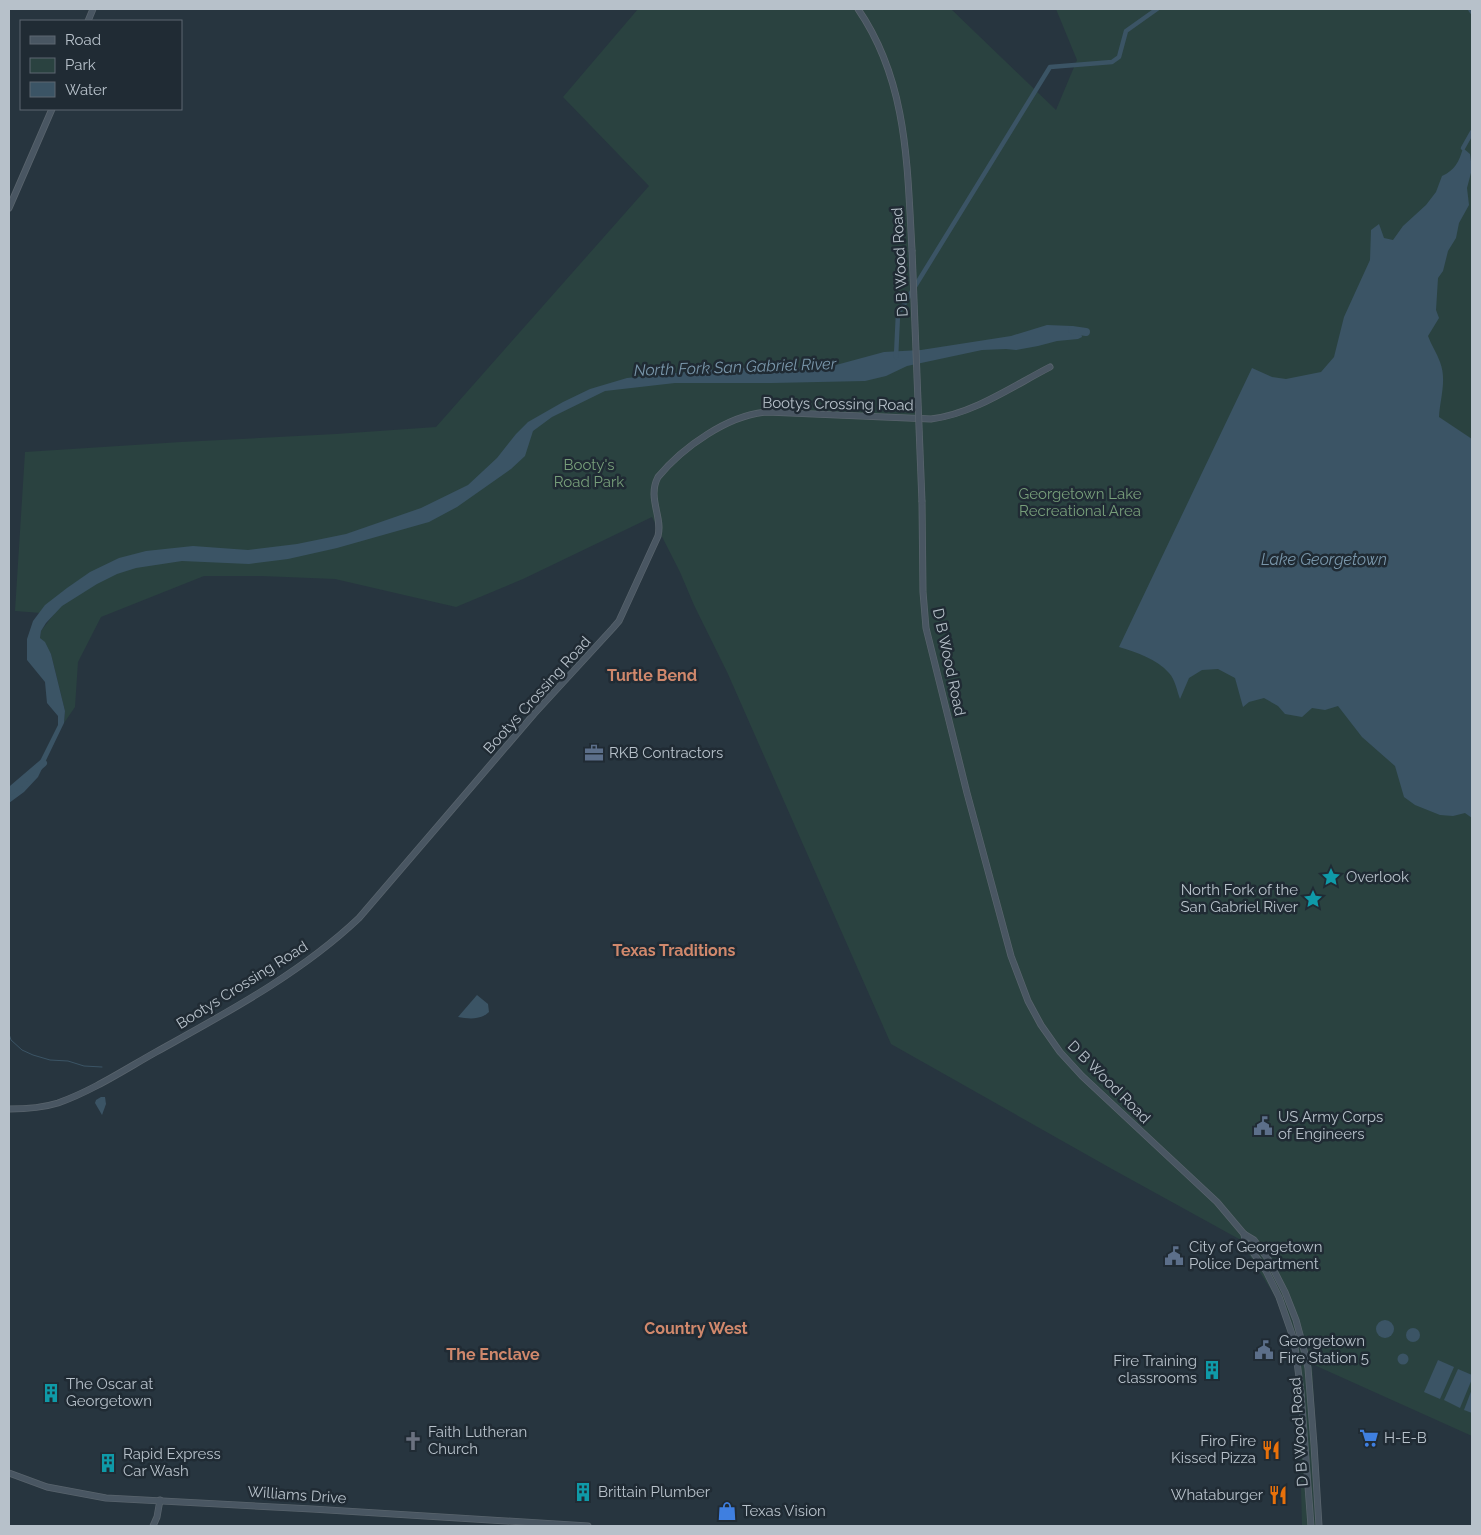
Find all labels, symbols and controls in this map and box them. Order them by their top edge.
legend [20,20,182,110]
text: Road [65,31,101,49]
text: Park [65,56,96,74]
text: Water [65,81,108,99]
street label: D B Wood Road [888,207,912,317]
water label: North Fork San Gabriel River [633,354,837,380]
street label: Bootys Crossing Road [762,394,914,414]
park label: Booty's Road Park [554,456,624,491]
park label: Georgetown Lake Recreational Area [1018,485,1142,520]
water label: Lake Georgetown [1261,550,1387,569]
street label: D B Wood Road [929,607,969,717]
street label: Bootys Crossing Road [480,633,594,757]
district label: Turtle Bend [607,666,697,685]
office icon: RKB Contractors [583,742,605,764]
place label: RKB Contractors [609,744,723,762]
place icon: Overlook [1320,866,1342,888]
place label: Overlook [1346,868,1409,886]
place label: North Fork of the San Gabriel River [1180,881,1299,916]
place icon: North Fork of the San Gabriel River [1302,888,1324,910]
street label: Bootys Crossing Road [173,937,311,1033]
district label: Texas Traditions [613,941,735,960]
street label: D B Wood Road [1064,1037,1154,1127]
place label: US Army Corps of Engineers [1278,1108,1383,1143]
public building icon: US Army Corps of Engineers [1252,1115,1274,1137]
place label: City of Georgetown Police Department [1189,1238,1322,1273]
public building icon: City of Georgetown Police Department [1163,1245,1185,1267]
district label: Country West [644,1319,748,1338]
place label: Georgetown Fire Station 5 [1279,1332,1369,1367]
public building icon: Georgetown Fire Station 5 [1253,1339,1275,1361]
district label: The Enclave [446,1345,540,1364]
place label: Fire Training classrooms [1113,1352,1197,1387]
building icon: Fire Training classrooms [1201,1359,1223,1381]
place label: The Oscar at Georgetown [66,1375,153,1410]
street label: D B Wood Road [1286,1377,1312,1487]
building icon: The Oscar at Georgetown [40,1382,62,1404]
place label: Faith Lutheran Church [428,1423,527,1458]
supermarket icon: H-E-B [1358,1427,1380,1449]
place label: H-E-B [1384,1429,1427,1447]
church icon: Faith Lutheran Church [402,1430,424,1452]
place label: Firo Fire Kissed Pizza [1171,1432,1256,1467]
restaurant icon: Firo Fire Kissed Pizza [1260,1439,1282,1461]
place label: Rapid Express Car Wash [123,1445,221,1480]
building icon: Rapid Express Car Wash [97,1452,119,1474]
building icon: Brittain Plumber [572,1481,594,1503]
street label: Williams Drive [247,1483,347,1507]
place label: Brittain Plumber [598,1483,711,1501]
restaurant icon: Whataburger [1267,1484,1289,1506]
place label: Whataburger [1171,1486,1264,1504]
shop icon: Texas Vision [716,1500,738,1522]
place label: Texas Vision [742,1502,826,1520]

